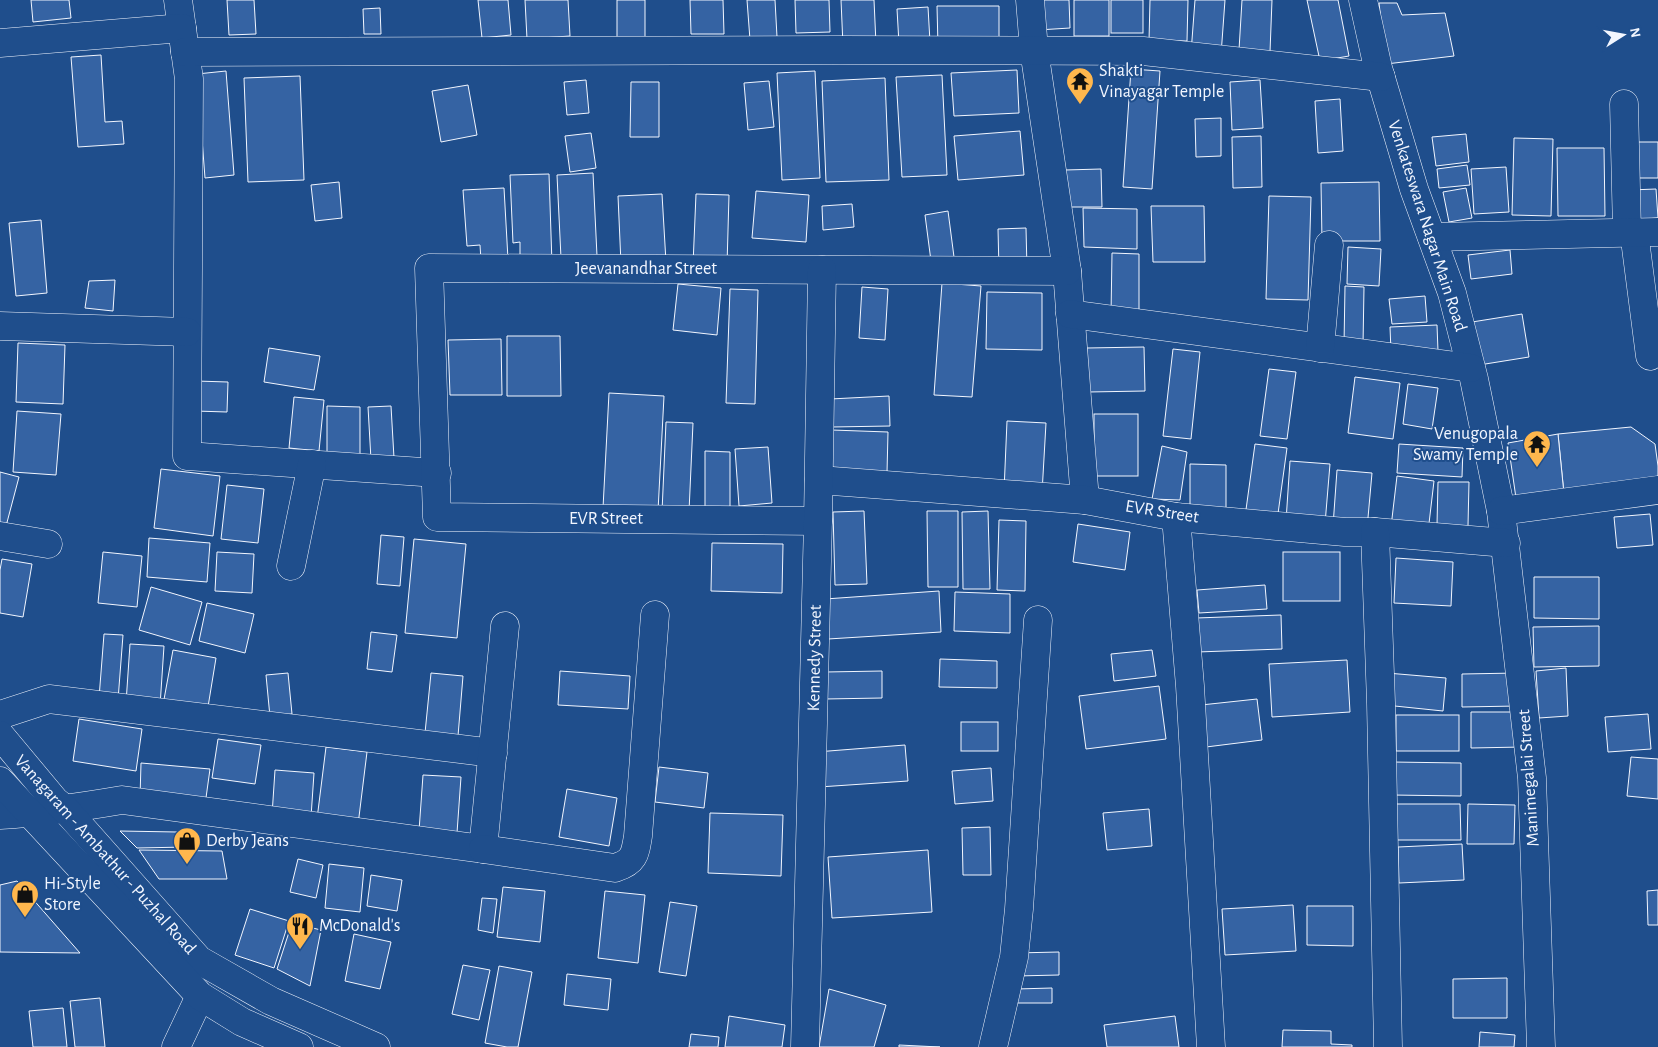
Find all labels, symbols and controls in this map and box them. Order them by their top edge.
north arrow [1598,10,1648,60]
text: N [1627,27,1643,39]
place label: Shakti Vinayagar Temple [1099,62,1224,101]
temple icon: Shakti Vinayagar Temple [1065,66,1095,105]
street label: Venkateswara Nagar Main Road [1384,118,1470,334]
street label: Jeevanandhar Street [575,260,717,278]
place label: Venugopala Swamy Temple [1413,425,1518,464]
temple icon: Venugopala Swamy Temple [1522,429,1552,468]
street label: EVR Street [1124,497,1200,527]
street label: EVR Street [569,510,643,528]
street label: Kennedy Street [805,604,825,712]
street label: Manimegalai Street [1515,708,1543,847]
street label: Vanagaram - Ambathur - Puzhal Road [11,752,199,958]
shop icon: Derby Jeans [172,826,202,865]
place label: Derby Jeans [206,832,289,850]
place label: Hi-Style Store [44,875,101,914]
shop icon: Hi-Style Store [10,879,40,918]
restaurant icon: McDonald's [285,911,315,950]
place label: McDonald's [319,917,401,935]

